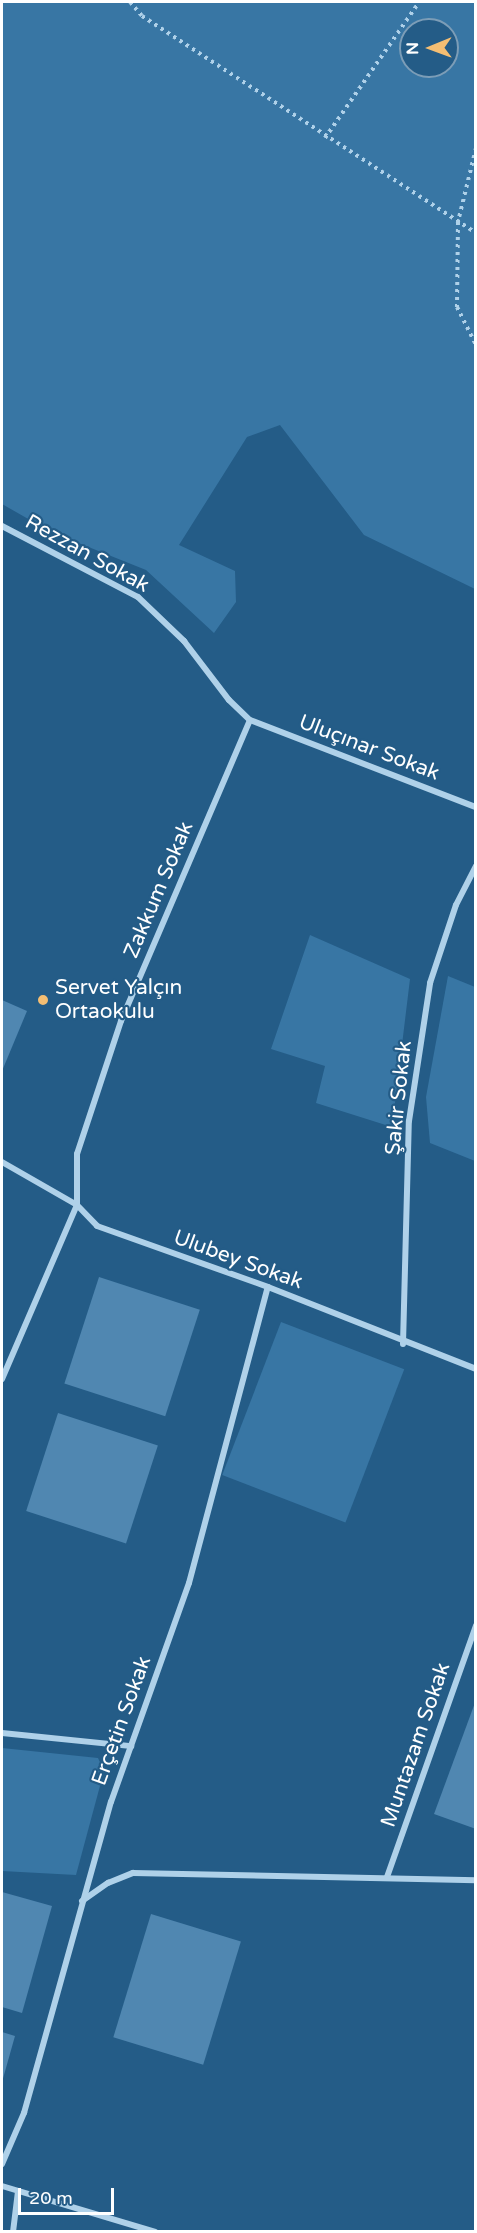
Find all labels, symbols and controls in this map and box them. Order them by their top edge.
north arrow [399,18,459,78]
text: N [403,42,423,55]
street label: Rezzan Sokak [21,510,153,598]
street label: Uluçınar Sokak [295,710,443,786]
street label: Zakkum Sokak [119,818,199,962]
place label: Servet Yalçın Ortaokulu [55,975,182,1025]
marker: Servet Yalçın Ortaokulu [36,993,50,1007]
street label: Şakir Sokak [380,1039,418,1157]
street label: Ulubey Sokak [170,1225,306,1295]
street label: Erçetin Sokak [87,1653,157,1789]
street label: Muntazam Sokak [376,1659,456,1831]
scale bar [21,2176,117,2214]
text: 20 m [29,2187,73,2209]

